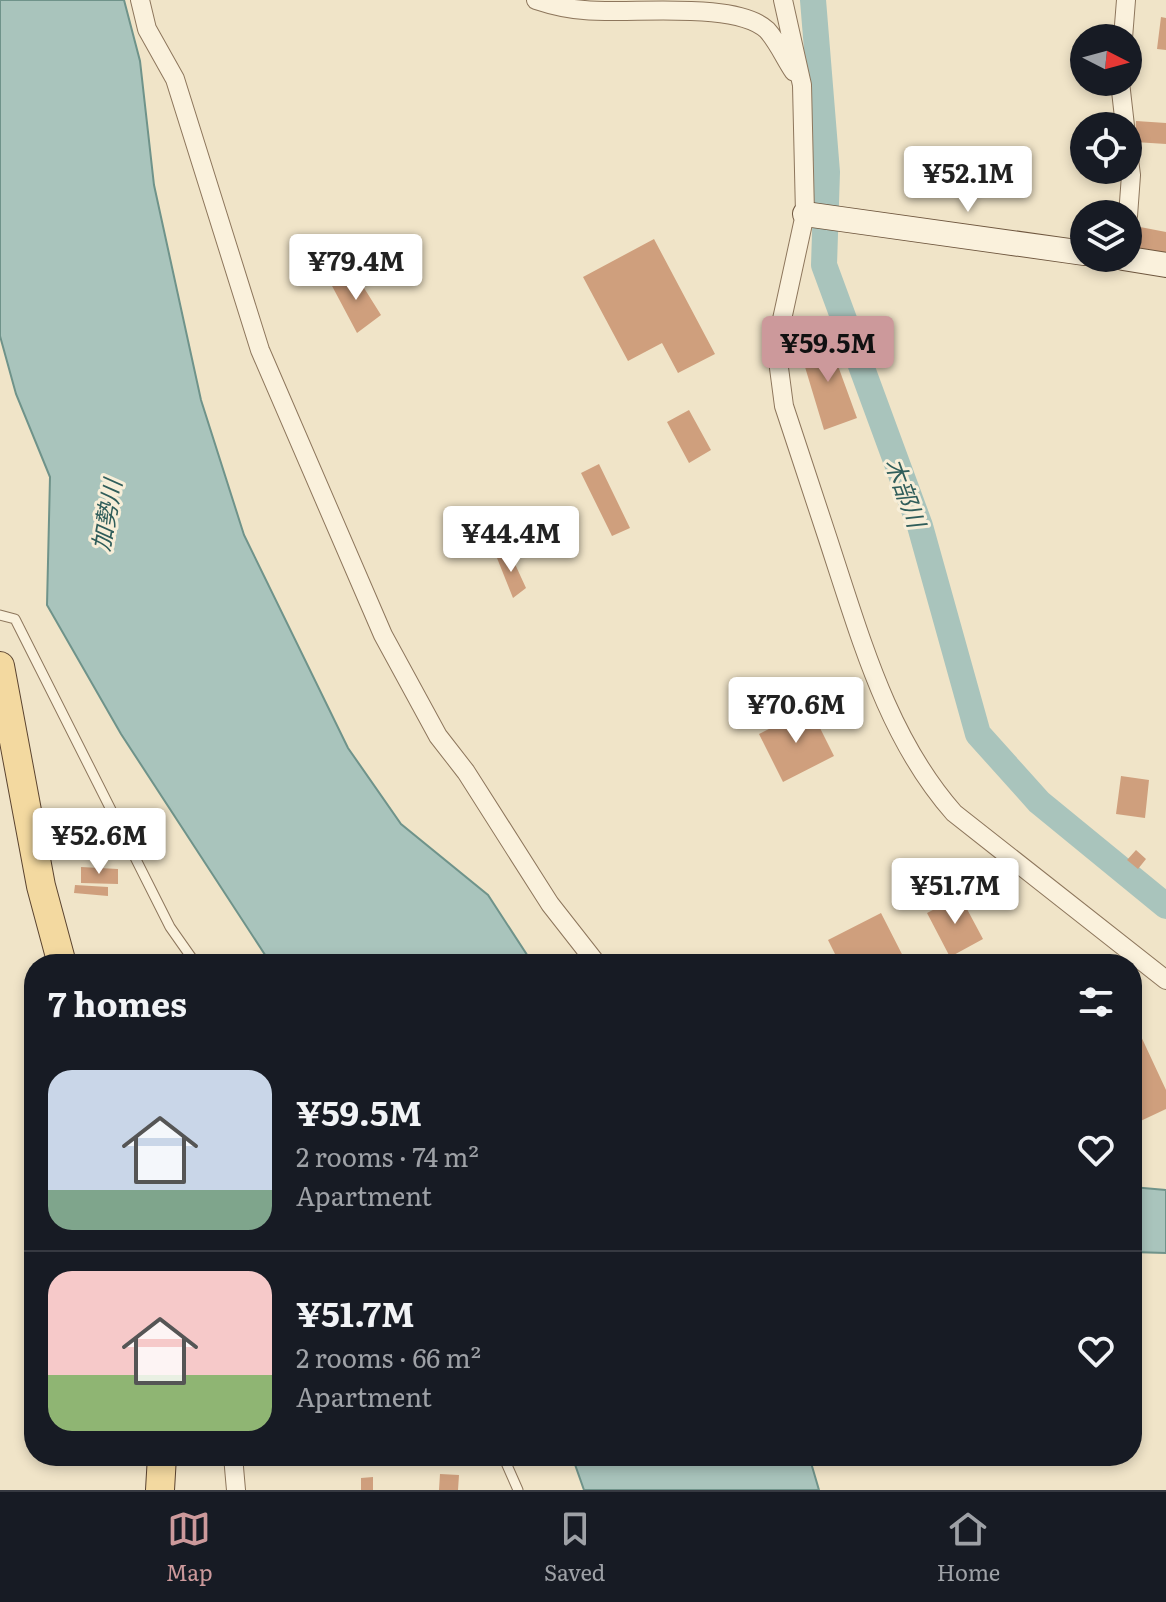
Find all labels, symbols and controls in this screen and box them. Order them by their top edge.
north arrow [1070,24,1142,96]
map controls [1070,24,1142,272]
button: locate [1070,112,1142,184]
pin: ¥52.1M [903,146,1033,214]
text: ¥52.1M [922,152,1014,191]
button: layers [1070,200,1142,272]
pin: ¥79.4M [291,234,421,302]
text: ¥79.4M [307,240,405,279]
pin: ¥59.5M [763,316,893,384]
text: ¥59.5M [780,322,876,361]
water label: 木部川 [878,452,937,535]
water label: 加勢川 [82,474,129,553]
pin: ¥44.4M [446,506,576,574]
text: ¥44.4M [461,512,561,551]
pin: ¥70.6M [731,677,861,745]
text: ¥70.6M [747,683,845,722]
pin: ¥52.6M [34,808,164,876]
text: ¥52.6M [51,814,147,853]
pin: ¥51.7M [890,858,1020,926]
text: ¥51.7M [910,864,1000,903]
text: 7 homes [48,977,187,1027]
icon: filters [1074,980,1118,1024]
text: ¥59.5M [296,1086,422,1136]
icon: home [112,1102,208,1198]
icon: heart [1074,1128,1118,1172]
text: 2 rooms · 74 m² [296,1136,479,1175]
text: Apartment [296,1175,432,1214]
text: ¥51.7M [296,1287,415,1337]
icon: home [112,1303,208,1399]
icon: heart [1074,1329,1118,1373]
text: 2 rooms · 66 m² [296,1337,481,1376]
text: Apartment [296,1376,432,1415]
tab: Map [166,1507,213,1588]
tab: Saved [544,1507,605,1588]
tab: Home [937,1507,1000,1588]

